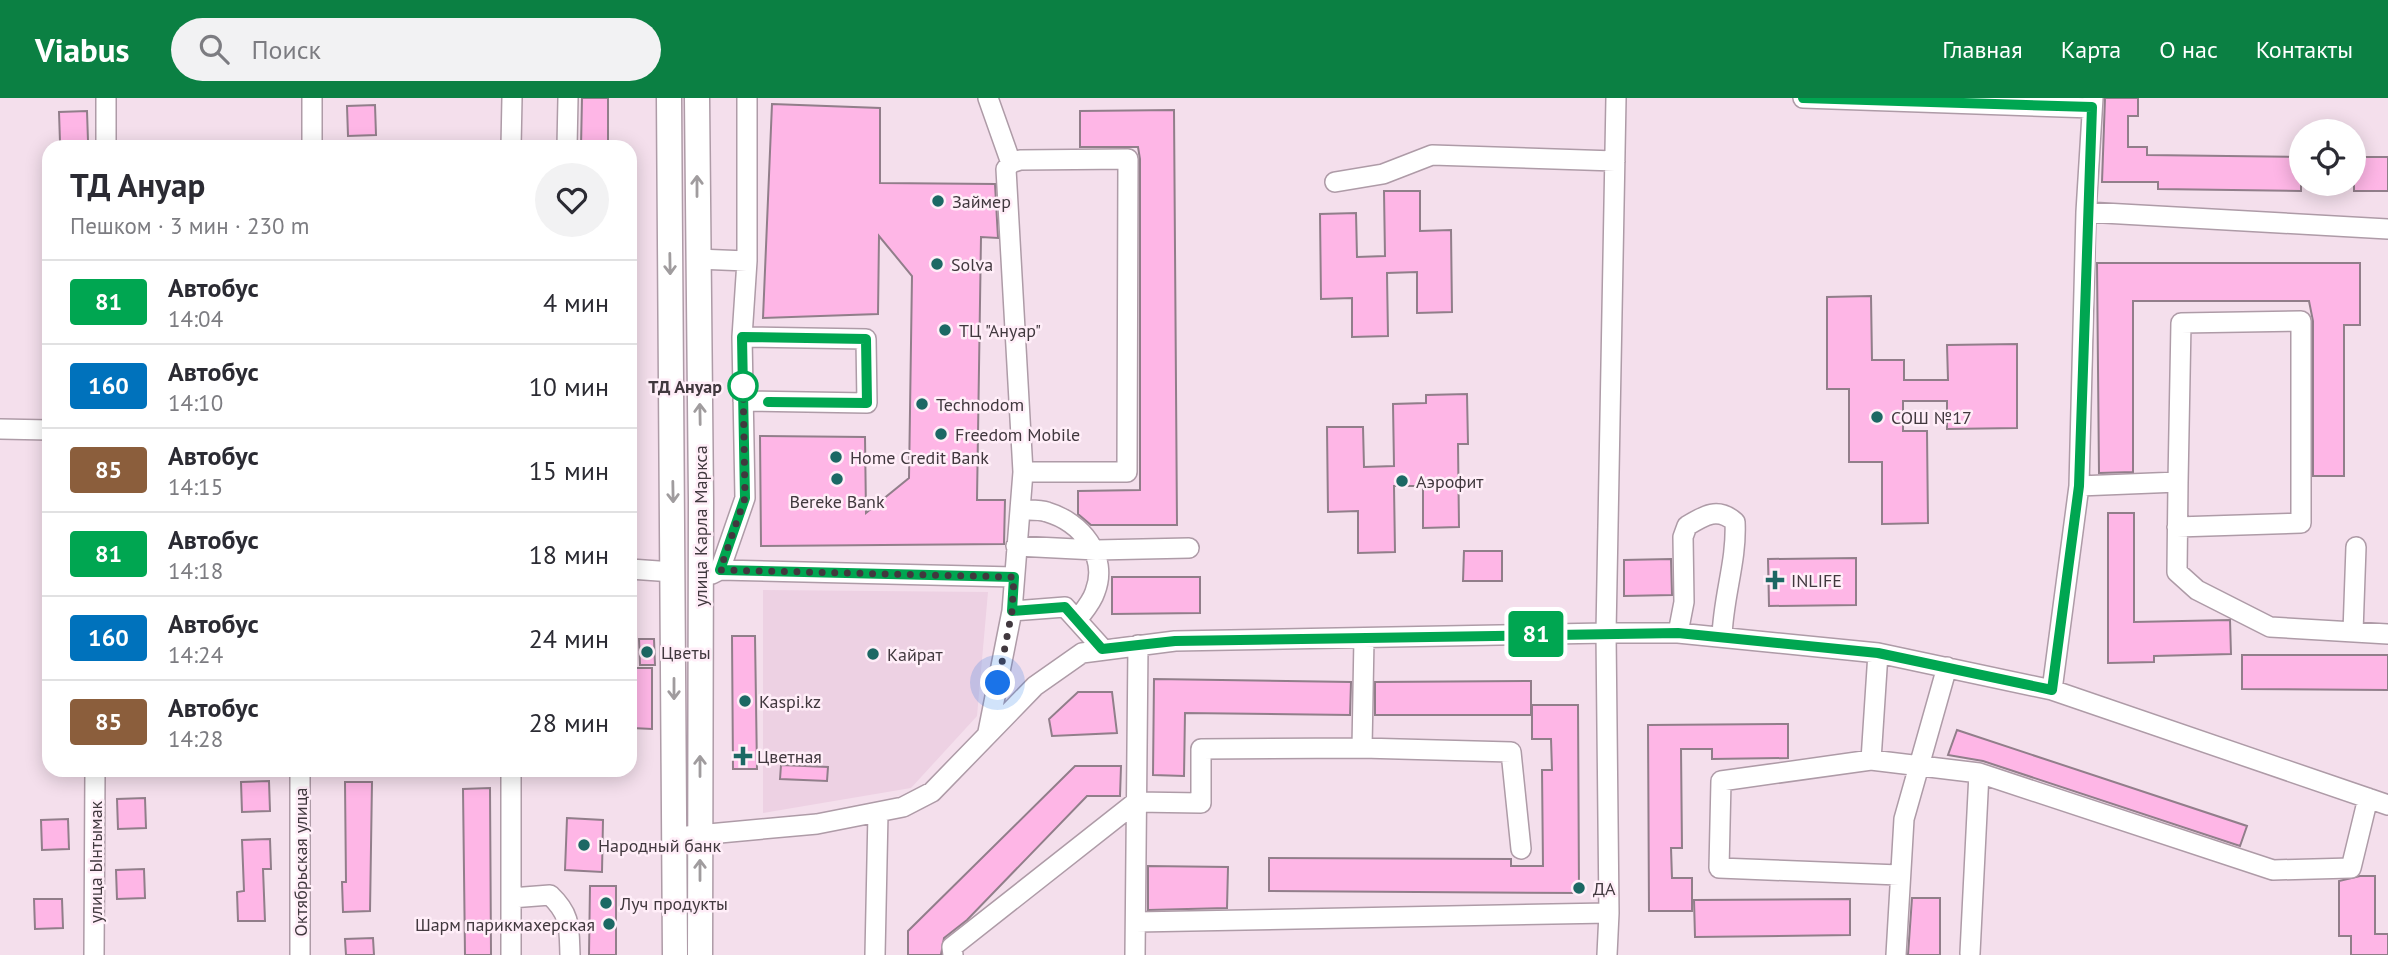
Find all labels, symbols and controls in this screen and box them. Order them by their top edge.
search box [171,18,661,81]
text: Viabus [35,28,129,71]
icon: search [195,30,233,68]
text: Поиск [251,33,321,66]
text: Главная [1942,34,2023,65]
text: Карта [2061,34,2121,65]
text: О нас [2159,34,2218,65]
text: Контакты [2256,34,2353,65]
map controls [2289,119,2366,196]
button: locate [2289,119,2366,196]
text: ТД Ануар [70,163,205,206]
button: heart [535,163,609,237]
one-way arrow [690,175,704,198]
place label: Займер [952,190,1011,213]
marker: Займер [930,193,946,209]
text: Пешком · 3 мин · 230 m [70,211,309,240]
one-way arrow [663,252,677,275]
place label: Solva [951,253,993,276]
marker: Solva [929,256,945,272]
text: Автобус [168,271,259,304]
text: 81 [95,286,122,317]
text: 4 мин [543,286,609,319]
text: 14:04 [168,304,223,333]
place label: ТЦ "Ануар" [959,319,1041,342]
marker: ТЦ "Ануар" [937,322,953,338]
text: Автобус [168,355,259,388]
text: 160 [88,370,129,401]
text: 10 мин [529,370,609,403]
marker: ТД Ануар [728,371,758,401]
place label: ТД Ануар [648,375,722,398]
text: 14:10 [168,388,223,417]
place label: Technodom [936,393,1024,416]
marker: Technodom [914,396,930,412]
one-way arrow [693,402,706,425]
place label: СОШ №17 [1891,406,1972,429]
marker: СОШ №17 [1869,409,1885,425]
place label: Freedom Mobile [955,423,1080,446]
marker: Freedom Mobile [933,426,949,442]
text: Автобус [168,439,259,472]
street label: улица Карла Маркса [689,445,712,607]
place label: Home Credit Bank [850,446,989,469]
marker: Home Credit Bank [828,449,844,465]
text: 85 [95,454,122,485]
text: 15 мин [529,454,609,487]
place label: Аэрофит [1416,470,1484,493]
marker: Bereke Bank [829,471,845,487]
text: 14:15 [168,472,223,501]
marker: Аэрофит [1394,473,1410,489]
one-way arrow [666,480,680,503]
place label: Bereke Bank [789,490,885,513]
text: Автобус [168,523,259,556]
text: 81 [95,538,122,569]
text: 18 мин [529,538,609,571]
text: 14:18 [168,556,223,585]
place label: INLIFE [1791,569,1842,592]
marker: INLIFE [1765,570,1785,590]
text: Автобус [168,607,259,640]
line badge: 81 [1504,611,1568,657]
text: 81 [1522,618,1550,649]
text: 160 [88,622,129,653]
text: 24 мин [529,622,609,655]
text: 14:24 [168,640,223,669]
place label: Цветы [661,641,711,664]
place label: Кайрат [887,643,943,666]
marker: Цветы [639,644,655,660]
marker: Кайрат [865,646,881,662]
your location [980,665,1015,700]
one-way arrow [667,678,681,701]
place label: Kaspi.kz [759,690,821,713]
text: Автобус [168,691,259,724]
marker: Kaspi.kz [737,693,753,709]
text: 85 [95,706,122,737]
text: 28 мин [529,706,609,739]
text: 14:28 [168,724,223,753]
place label: Цветная [757,745,822,768]
marker: Цветная [735,748,751,764]
one-way arrow [694,755,707,778]
street label: Октябрьская улица [289,788,312,937]
street label: улица Ынтымак [84,800,107,923]
place label: Народный банк [598,834,722,857]
marker: Народный банк [576,837,592,853]
one-way arrow [693,859,707,882]
place label: ДА [1593,877,1616,900]
marker: ДА [1571,880,1587,896]
place label: Луч продукты [619,892,728,915]
marker: Луч продукты [598,895,614,911]
place label: Шарм парикмахерская [415,913,595,936]
marker: Шарм парикмахерская [601,916,617,932]

